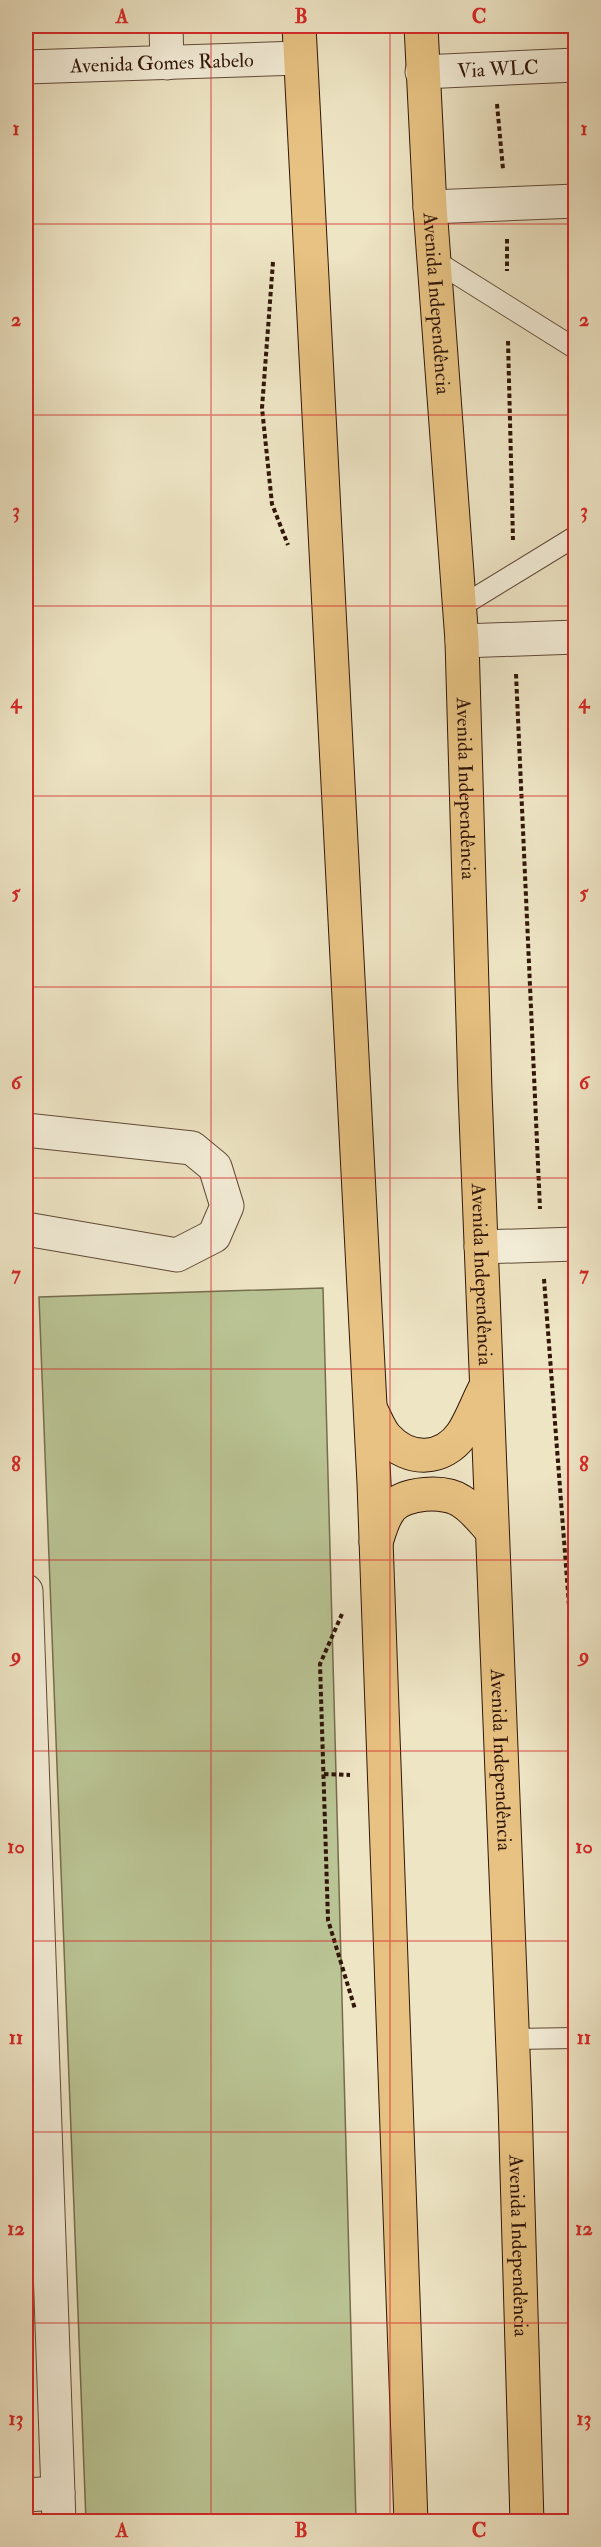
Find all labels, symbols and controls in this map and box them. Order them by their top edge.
text: A [115,4,129,29]
text: B [294,4,308,29]
text: C [472,4,486,29]
street label: Avenida Gomes Rabelo [69,48,254,79]
street label: Via WLC [457,55,539,83]
text: 1 [12,116,20,141]
text: 1 [580,116,588,141]
street label: Avenida Independência [417,211,456,396]
text: 2 [11,307,21,332]
text: 2 [579,307,589,332]
text: 3 [12,498,20,523]
text: 3 [580,498,588,523]
text: 4 [10,689,23,714]
text: 4 [578,689,591,714]
street label: Avenida Independência [451,696,481,881]
text: 5 [12,880,22,905]
text: 5 [580,880,590,905]
text: 6 [11,1070,23,1095]
text: 6 [579,1070,591,1095]
street label: Avenida Independência [466,1182,498,1367]
text: 7 [11,1261,21,1286]
text: 7 [579,1261,589,1286]
text: 8 [11,1452,21,1477]
text: 8 [579,1452,589,1477]
text: 9 [9,1643,21,1668]
text: 9 [577,1643,589,1668]
street label: Avenida Independência [485,1667,517,1852]
text: 10 [7,1834,25,1859]
text: 10 [575,1834,593,1859]
text: 11 [9,2025,23,2050]
text: 11 [577,2025,591,2050]
street label: Avenida Independência [503,2153,534,2338]
text: 12 [7,2216,25,2241]
text: 12 [575,2216,593,2241]
text: 13 [9,2406,23,2431]
text: 13 [577,2406,591,2431]
text: A [115,2518,129,2543]
text: B [294,2518,308,2543]
text: C [472,2518,486,2543]

